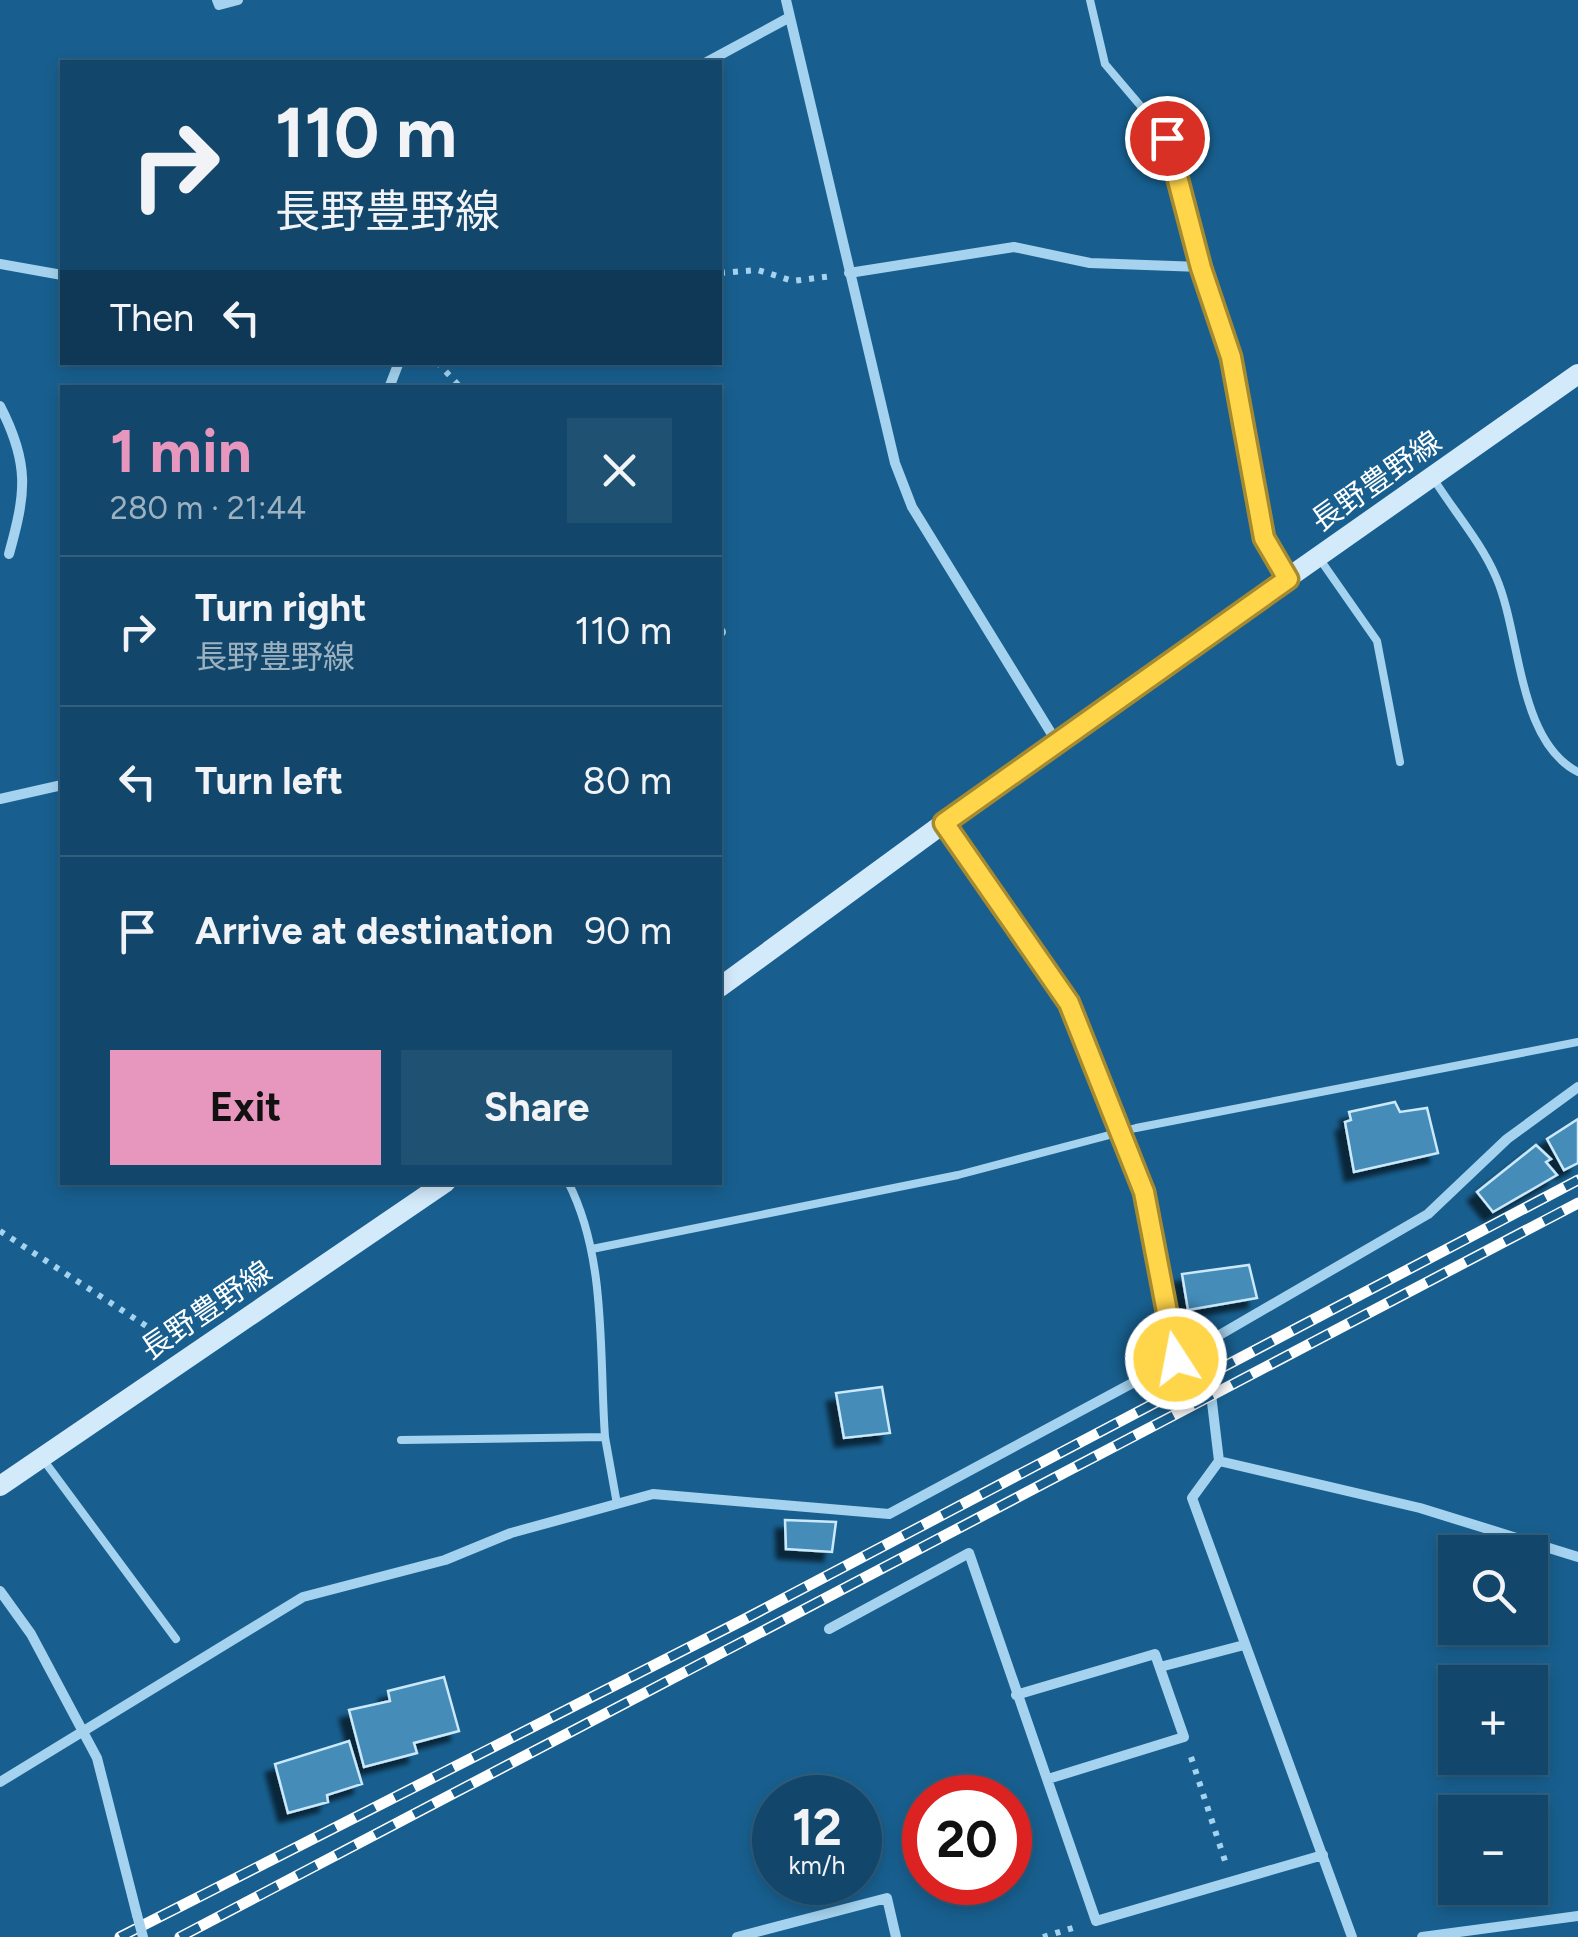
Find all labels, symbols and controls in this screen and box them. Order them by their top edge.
text: 110 m [275,90,457,175]
pin [1125,96,1210,181]
icon: right [110,100,240,230]
icon: arrive [1140,111,1195,166]
text: 長野豊野線 [275,184,500,238]
icon: left [214,290,269,345]
text: Then [110,295,194,341]
text: 1 min [110,415,252,487]
button: close [567,418,672,523]
street label: 長野豊野線 [1304,423,1448,539]
text: 280 m · 21:44 [110,489,306,527]
text: Turn right [195,585,367,631]
icon: right [110,604,165,659]
text: 110 m [575,608,672,654]
text: 長野豊野線 [195,638,355,676]
icon: left [110,754,165,809]
text: Turn left [195,758,343,804]
text: 80 m [583,758,672,804]
icon: arrive [110,904,165,959]
text: Arrive at destination [195,908,553,954]
text: 90 m [584,908,672,954]
button: Exit [110,1050,381,1165]
button: Share [401,1050,672,1165]
street label: 長野豊野線 [133,1253,279,1367]
position arrow [1124,1307,1228,1411]
map controls [1438,1535,1548,1905]
button: search [1438,1535,1548,1645]
button: + [1438,1665,1548,1775]
speed limit sign: 20 [902,1775,1032,1905]
button: − [1438,1795,1548,1905]
text: 12 [792,1797,842,1858]
text: km/h [788,1850,846,1880]

